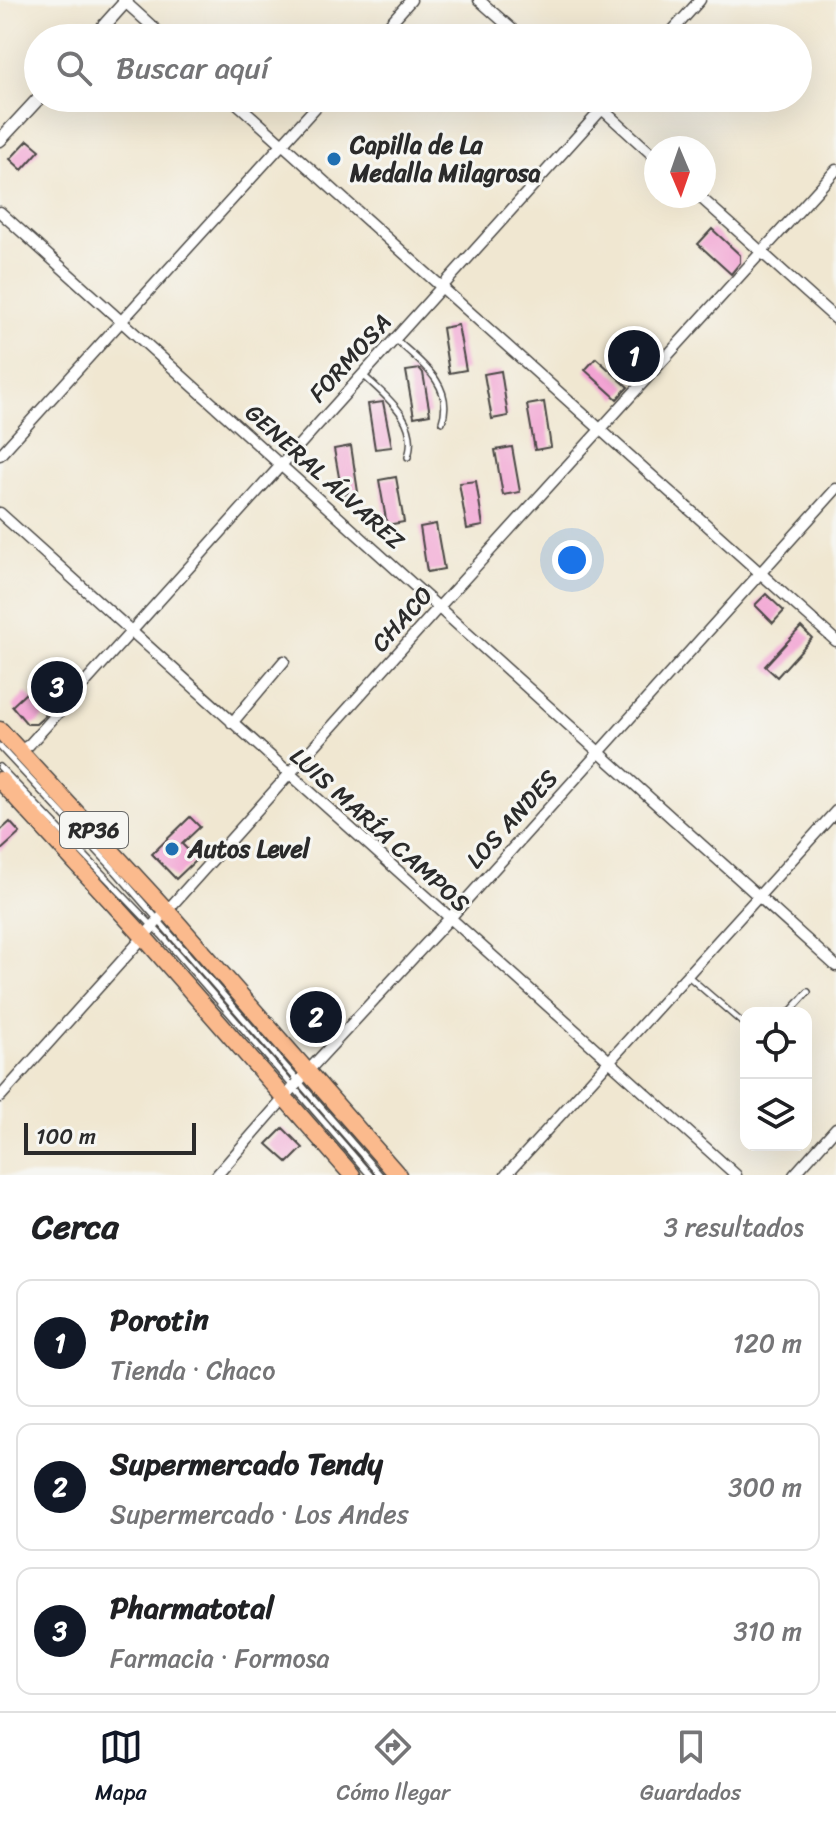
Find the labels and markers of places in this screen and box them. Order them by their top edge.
place label: Capilla de La Medalla Milagrosa [349,124,541,194]
marker: Capilla de La Medalla Milagrosa [325,150,343,168]
pin: 1 [608,326,660,386]
pin: 3 [31,657,83,717]
place label: Autos Level [187,828,311,870]
marker: Autos Level [163,840,181,858]
pin: 2 [290,987,342,1047]

